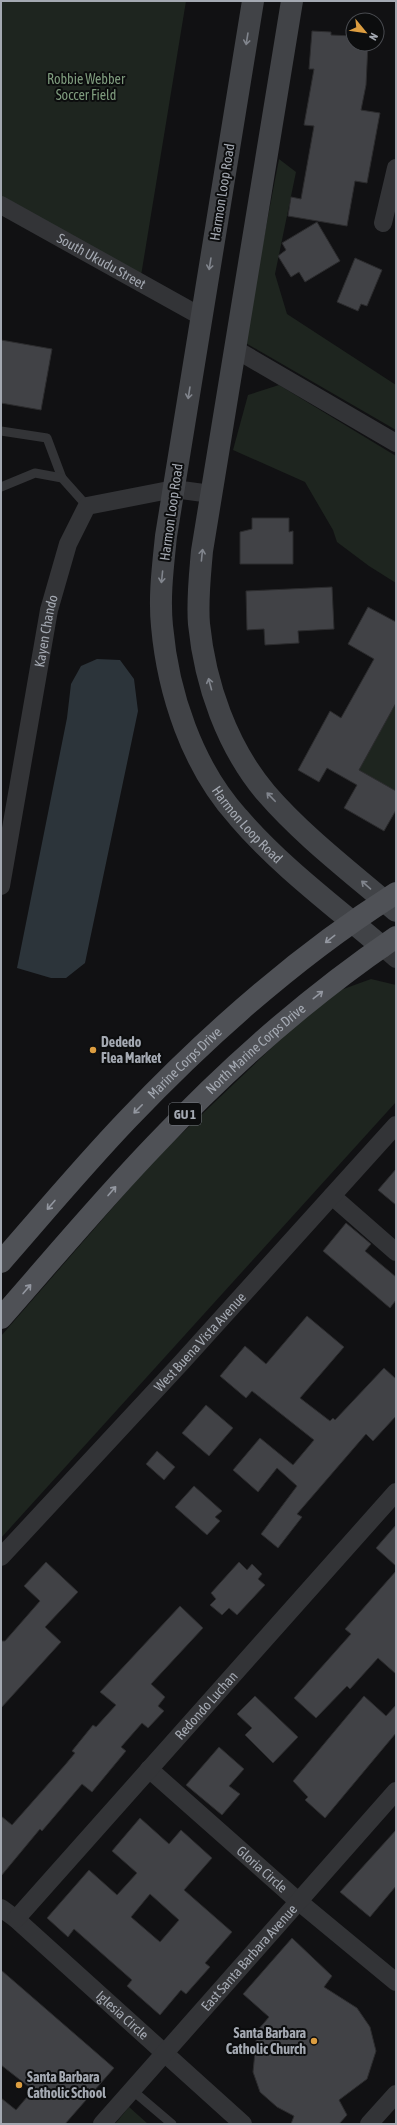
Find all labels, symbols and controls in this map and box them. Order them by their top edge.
north arrow [345,12,385,52]
text: N [367,31,381,43]
one-way arrow [243,33,251,46]
park label: Robbie Webber Soccer Field [47,71,126,103]
street label: Harmon Loop Road [206,142,238,242]
street label: South Ukudu Street [54,230,149,292]
one-way arrow [206,258,214,271]
one-way arrow [185,386,193,399]
street label: Harmon Loop Road [156,462,186,562]
one-way arrow [198,549,206,562]
one-way arrow [158,570,165,583]
street label: Kayen Chando [31,593,61,668]
one-way arrow [206,677,214,690]
street label: Harmon Loop Road [209,783,286,866]
one-way arrow [266,792,276,802]
one-way arrow [361,881,372,890]
one-way arrow [324,935,335,943]
one-way arrow [312,991,323,1000]
street label: North Marine Corps Drive [203,1000,308,1097]
street label: Marine Corps Drive [144,1024,225,1102]
place label: Dededo Flea Market [101,1034,161,1066]
marker: Dededo Flea Market [88,1045,98,1055]
road number: GU 1 [169,1103,201,1125]
one-way arrow [133,1104,143,1114]
one-way arrow [108,1186,117,1196]
one-way arrow [46,1200,55,1210]
one-way arrow [22,1283,31,1294]
street label: West Buena Vista Avenue [151,1289,249,1395]
street label: Redondo Luchan [172,1668,241,1743]
street label: Gloria Circle [233,1843,291,1896]
street label: East Santa Barbara Avenue [198,1901,300,2014]
street label: Iglesia Circle [93,1987,152,2043]
place label: Santa Barbara Catholic Church [226,2025,306,2057]
marker: Santa Barbara Catholic Church [309,2036,319,2046]
place label: Santa Barbara Catholic School [27,2069,106,2101]
marker: Santa Barbara Catholic School [14,2080,24,2090]

